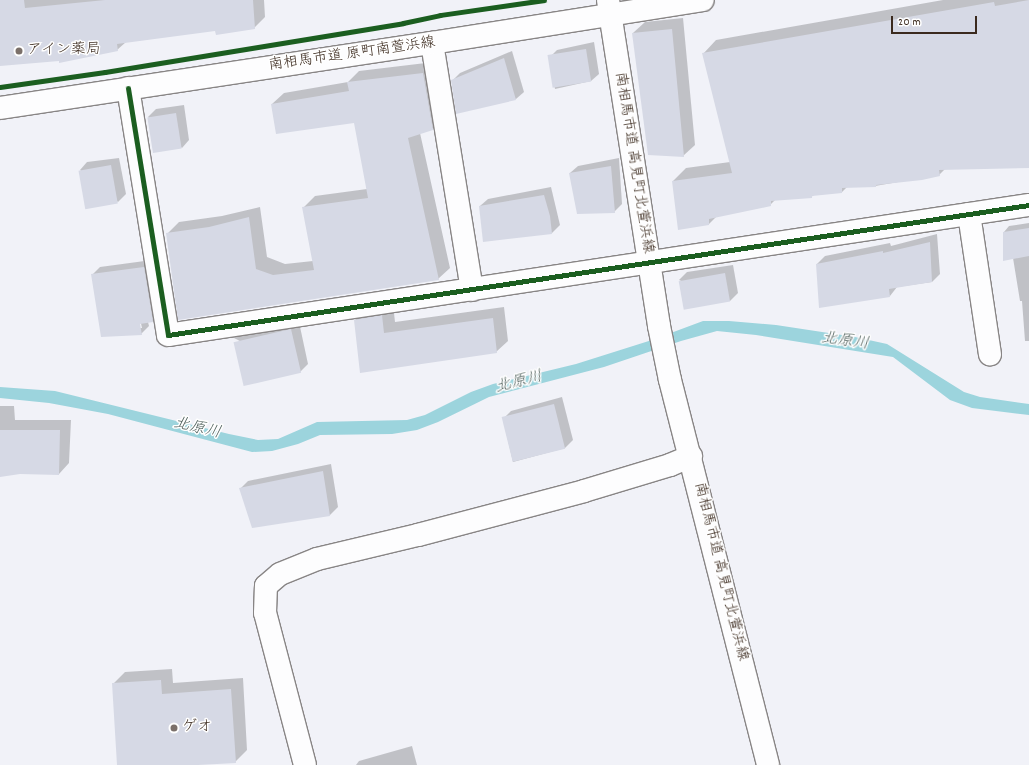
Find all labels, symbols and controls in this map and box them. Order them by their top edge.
scale bar [893,8,979,34]
text: 20 m [898,14,921,31]
street label: 南相馬市道 原町南萱浜線 [267,34,437,76]
place label: アイン薬局 [27,42,102,60]
marker: アイン薬局 [14,46,24,56]
street label: 南相馬市道 高見町北萱浜線 [610,71,656,255]
water label: 北原川 [820,329,870,355]
water label: 北原川 [493,368,545,398]
water label: 北原川 [171,414,223,444]
street label: 南相馬市道 高見町北萱浜線 [689,481,751,663]
place label: ゲオ [182,719,212,737]
marker: ゲオ [169,723,179,733]

